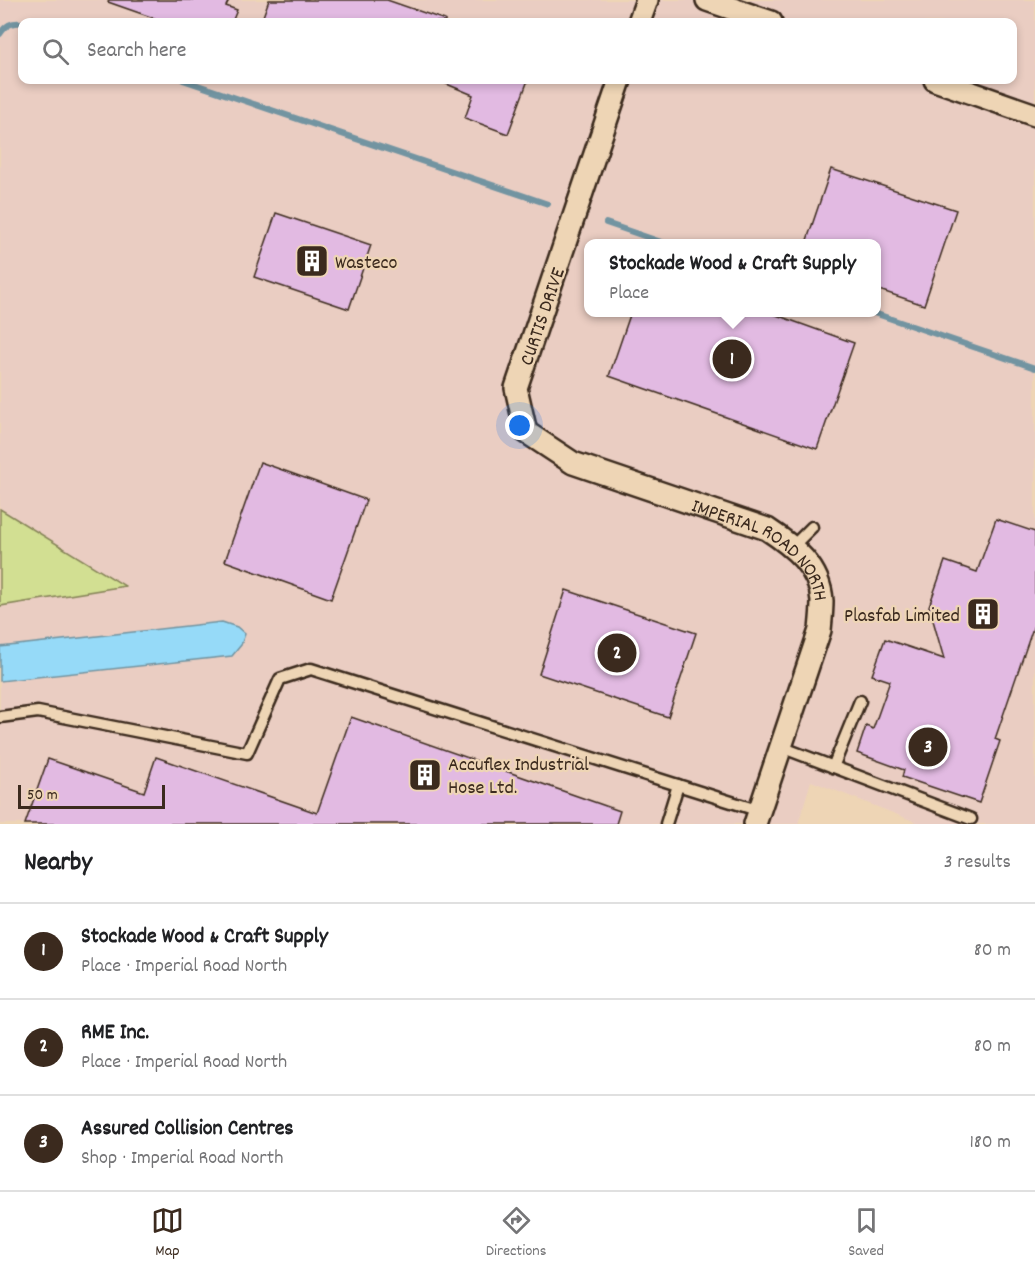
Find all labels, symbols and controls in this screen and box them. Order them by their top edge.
search box [18,18,1017,84]
icon: search [39,35,72,68]
text: Search here [87,36,186,67]
popup [584,239,881,317]
building icon: Wasteco [294,243,330,279]
text: Stockade Wood & Craft Supply [609,249,856,280]
place label: Wasteco [335,250,397,278]
street label: CURTIS DRIVE [514,264,574,370]
text: Place [609,280,649,308]
pin: 1 [712,336,752,382]
your location [505,411,534,440]
street label: IMPERIAL ROAD NORTH [687,493,833,603]
building icon: Plasfab Limited [965,596,1001,632]
place label: Plasfab Limited [844,603,960,631]
pin: 2 [598,630,636,676]
pin: 3 [908,724,948,770]
place label: Accuflex Industrial Hose Ltd. [448,752,589,803]
building icon: Accuflex Industrial Hose Ltd. [407,757,443,793]
scale bar [18,782,165,810]
text: 50 m [27,784,58,807]
text: Nearby [24,845,92,882]
text: 3 results [944,849,1011,877]
text: Stockade Wood & Craft Supply [81,922,328,953]
text: 1 [41,937,46,965]
text: 80 m [974,937,1011,965]
text: Place · Imperial Road North [81,953,287,981]
text: RME Inc. [81,1018,149,1049]
text: 2 [39,1033,48,1061]
text: 80 m [974,1033,1011,1061]
text: Place · Imperial Road North [81,1049,287,1077]
text: Assured Collision Centres [81,1114,294,1145]
text: 3 [39,1129,48,1157]
text: 180 m [969,1129,1011,1157]
text: Shop · Imperial Road North [81,1145,283,1173]
tab: Map [151,1204,184,1263]
tab: Directions [486,1204,546,1263]
tab: Saved [848,1204,884,1263]

